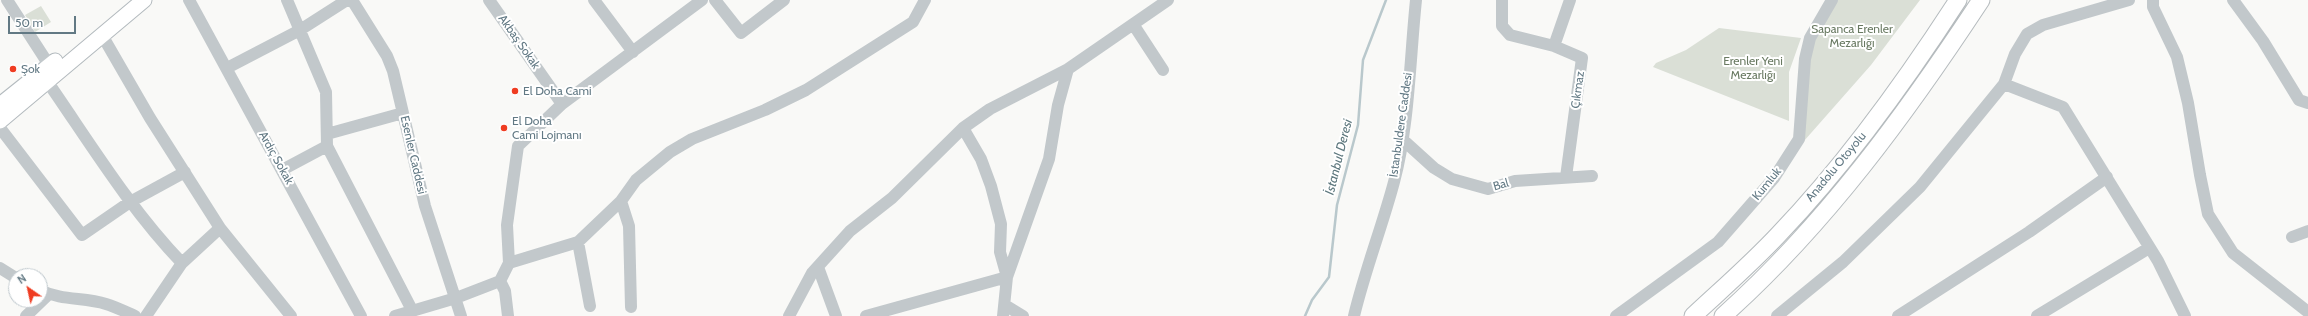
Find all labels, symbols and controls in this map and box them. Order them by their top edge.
scale bar [10,8,78,34]
street label: Akbaş Sokak [495,12,543,72]
text: 50 m [15,15,43,30]
park label: Sapanca Erenler Mezarlığı [1811,22,1893,50]
park label: Erenler Yeni Mezarlığı [1723,54,1783,82]
place label: Şok [21,62,40,76]
marker: Şok [8,64,18,74]
street label: Çıkmaz [1568,70,1588,110]
street label: İstanbuldere Caddesi [1387,72,1415,178]
place label: El Doha Cami [523,84,592,98]
marker: El Doha Cami [510,86,520,96]
street label: Esenler Caddesi [397,114,429,196]
place label: El Doha Cami Lojmanı [512,114,581,142]
water label: İstanbul Deresi [1322,118,1356,196]
marker: El Doha Cami Lojmanı [499,123,509,133]
street label: Ardıç Sokak [256,129,296,187]
street label: Anadolu Otoyolu [1803,129,1869,205]
street label: Kumluk [1750,165,1784,203]
street label: Bal [1491,176,1511,194]
north arrow [8,268,48,308]
text: N [15,271,29,287]

